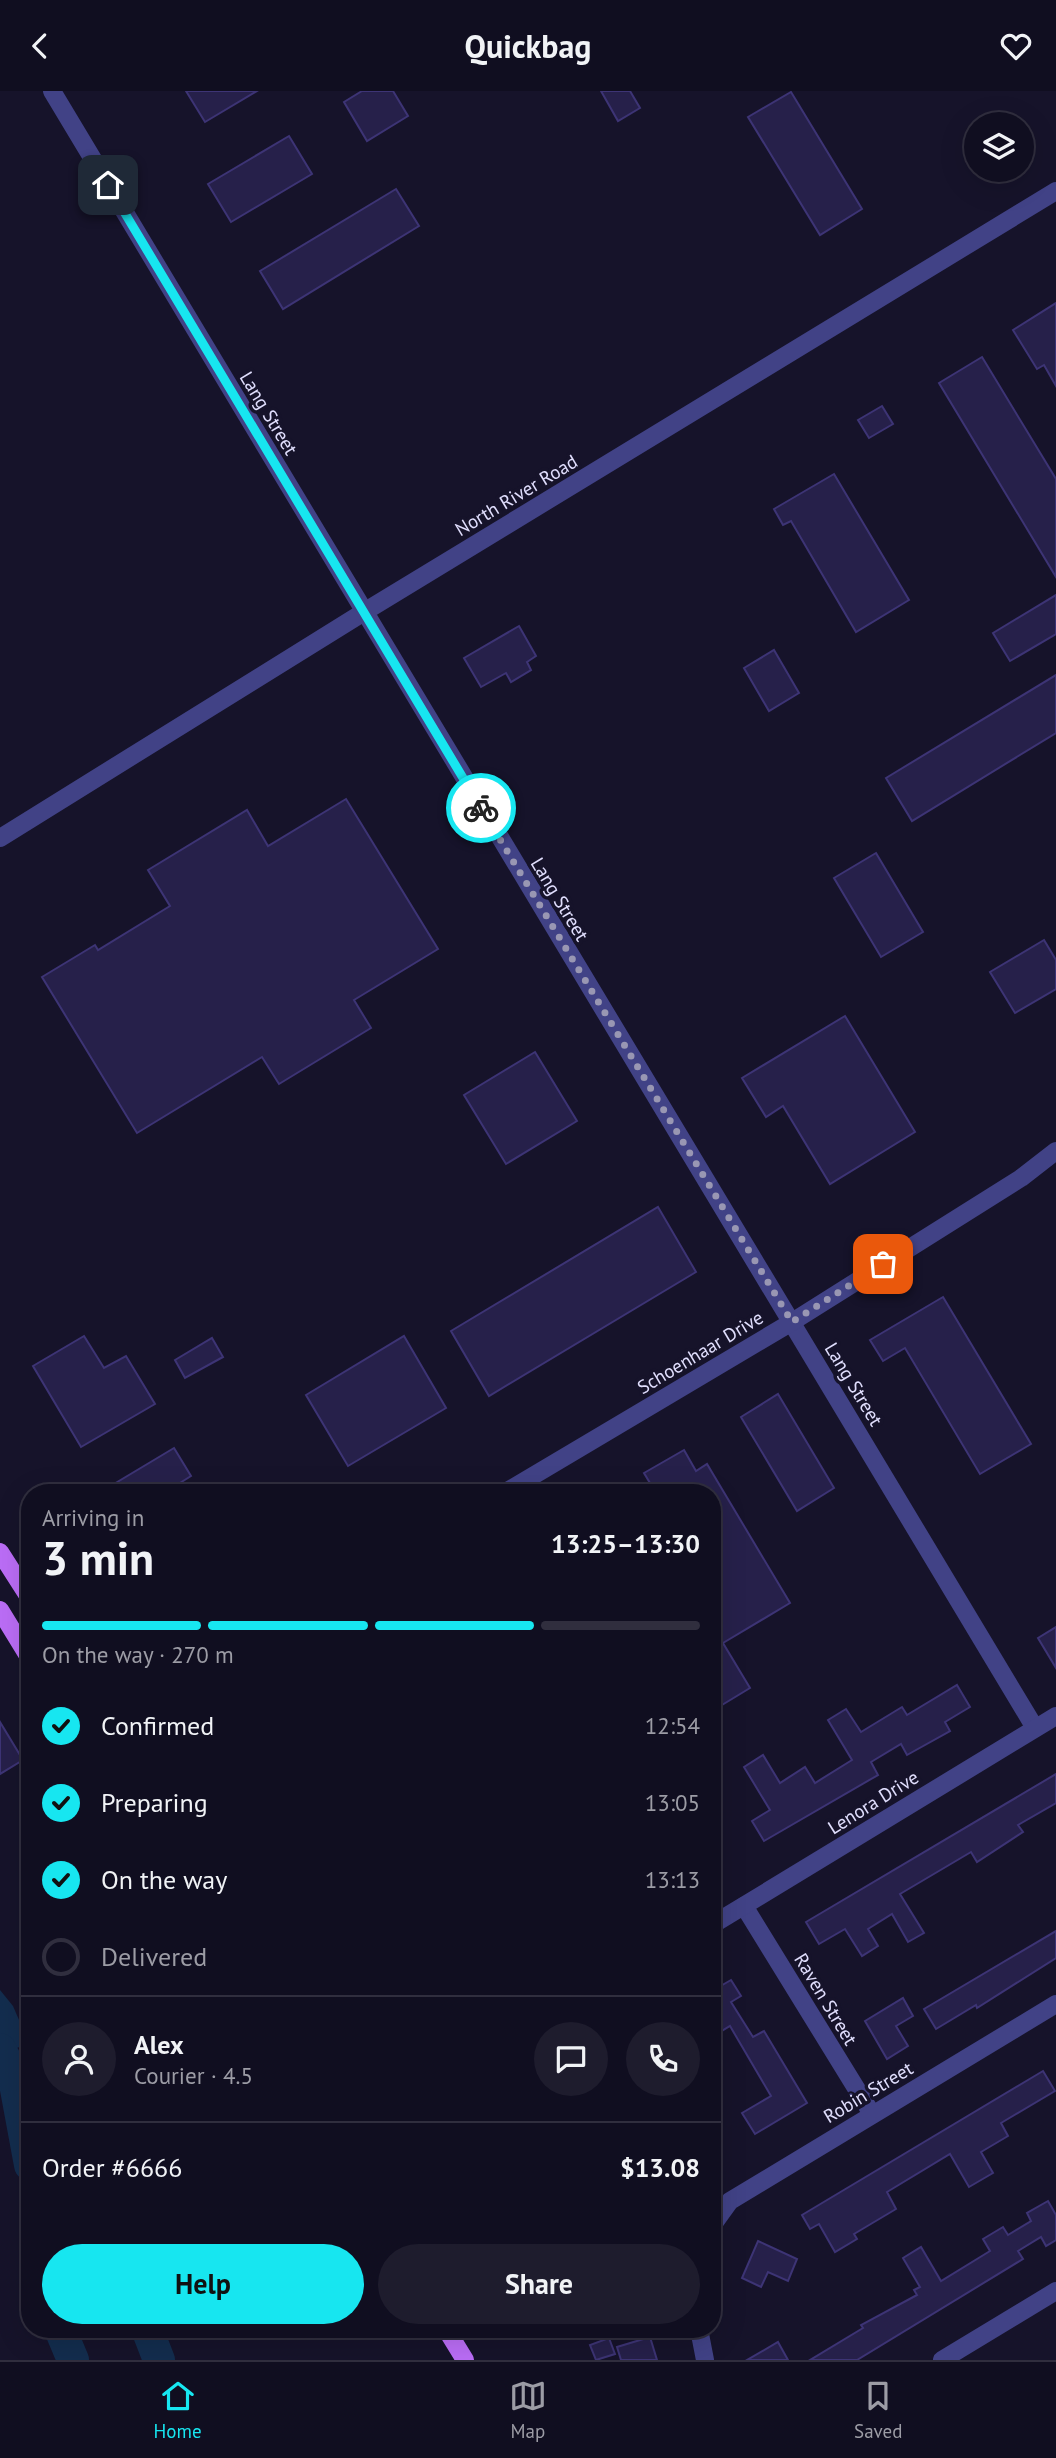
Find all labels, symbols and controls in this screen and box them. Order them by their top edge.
text: Quickbag [464,25,592,67]
icon: back [21,27,59,65]
icon: heart [997,27,1035,65]
map controls [964,112,1034,182]
button: layers [964,112,1034,182]
pin [78,155,138,215]
icon: home [89,166,127,204]
street label: Lang Street [235,367,304,460]
street label: North River Road [450,449,582,541]
courier [446,773,516,843]
icon: bike [462,789,500,827]
street label: Lang Street [526,853,595,946]
pin [853,1234,913,1294]
icon: bag [864,1245,902,1283]
street label: Schoenhaar Drive [633,1305,767,1399]
street label: Lang Street [820,1338,889,1431]
text: Arriving in [42,1503,144,1532]
text: 13:25–13:30 [551,1527,700,1560]
text: 3 min [42,1528,154,1588]
text: On the way · 270 m [42,1640,234,1669]
icon: check [42,1707,80,1745]
text: Confirmed [101,1709,214,1742]
text: 12:54 [645,1711,700,1740]
street label: Lenora Drive [823,1765,923,1839]
icon: check [42,1784,80,1822]
text: Preparing [101,1786,208,1819]
text: 13:05 [645,1788,700,1817]
icon: check [42,1861,80,1899]
text: On the way [101,1863,227,1896]
text: 13:13 [645,1865,700,1894]
text: Delivered [101,1940,207,1973]
street label: Raven Street [789,1949,863,2050]
button: person [42,2022,116,2096]
button: chat [534,2022,608,2096]
button: phone [626,2022,700,2096]
text: Alex [134,2028,184,2061]
street label: Robin Street [819,2056,917,2128]
text: Courier · 4.5 [134,2061,253,2090]
text: Order #6666 [42,2151,182,2184]
text: $13.08 [620,2151,700,2184]
button: Help [42,2244,364,2324]
button: Share [378,2244,700,2324]
tab: Home [154,2377,202,2443]
tab: Map [509,2377,547,2443]
tab: Saved [854,2377,902,2443]

